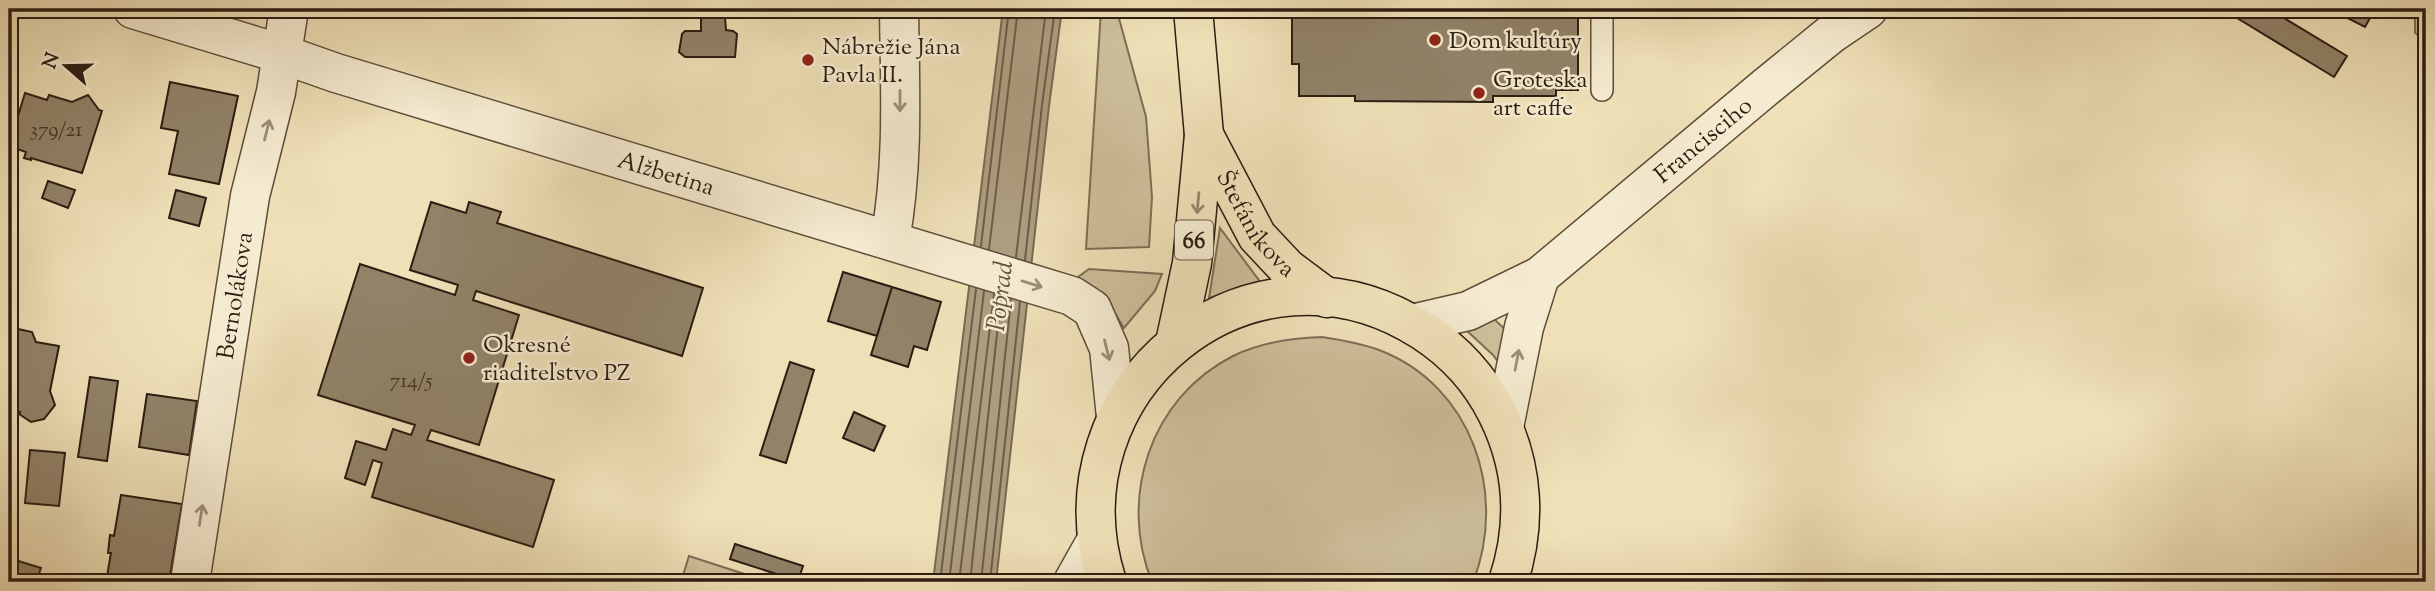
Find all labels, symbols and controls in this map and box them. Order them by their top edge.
place label: Dom kultúry [1449,25,1582,59]
place label: Nábrežie Jána Pavla II. [822,31,961,93]
north arrow [32,32,102,102]
marker: Dom kultúry [1427,32,1443,48]
text: N [37,49,68,73]
marker: Nábrežie Jána Pavla II. [800,52,816,68]
place label: Groteska art caffe [1493,64,1588,126]
marker: Groteska art caffe [1471,85,1487,101]
one-way arrow [893,90,907,113]
street label: Francisciho [1648,90,1761,192]
house number: 379/21 [30,116,82,146]
one-way arrow [261,119,274,142]
street label: Alžbetina [613,144,718,206]
street label: Štefánikova [1207,165,1301,287]
one-way arrow [1191,192,1204,214]
road number: 66 [1175,220,1213,260]
street label: Bernolákova [210,230,263,362]
water label: Poprad [979,259,1024,333]
one-way arrow [1021,278,1043,291]
place label: Okresné riaditeľstvo PZ [483,329,631,391]
one-way arrow [1102,338,1115,360]
one-way arrow [1511,349,1524,372]
marker: Okresné riaditeľstvo PZ [461,350,477,366]
house number: 714/5 [390,367,432,397]
one-way arrow [195,504,208,527]

